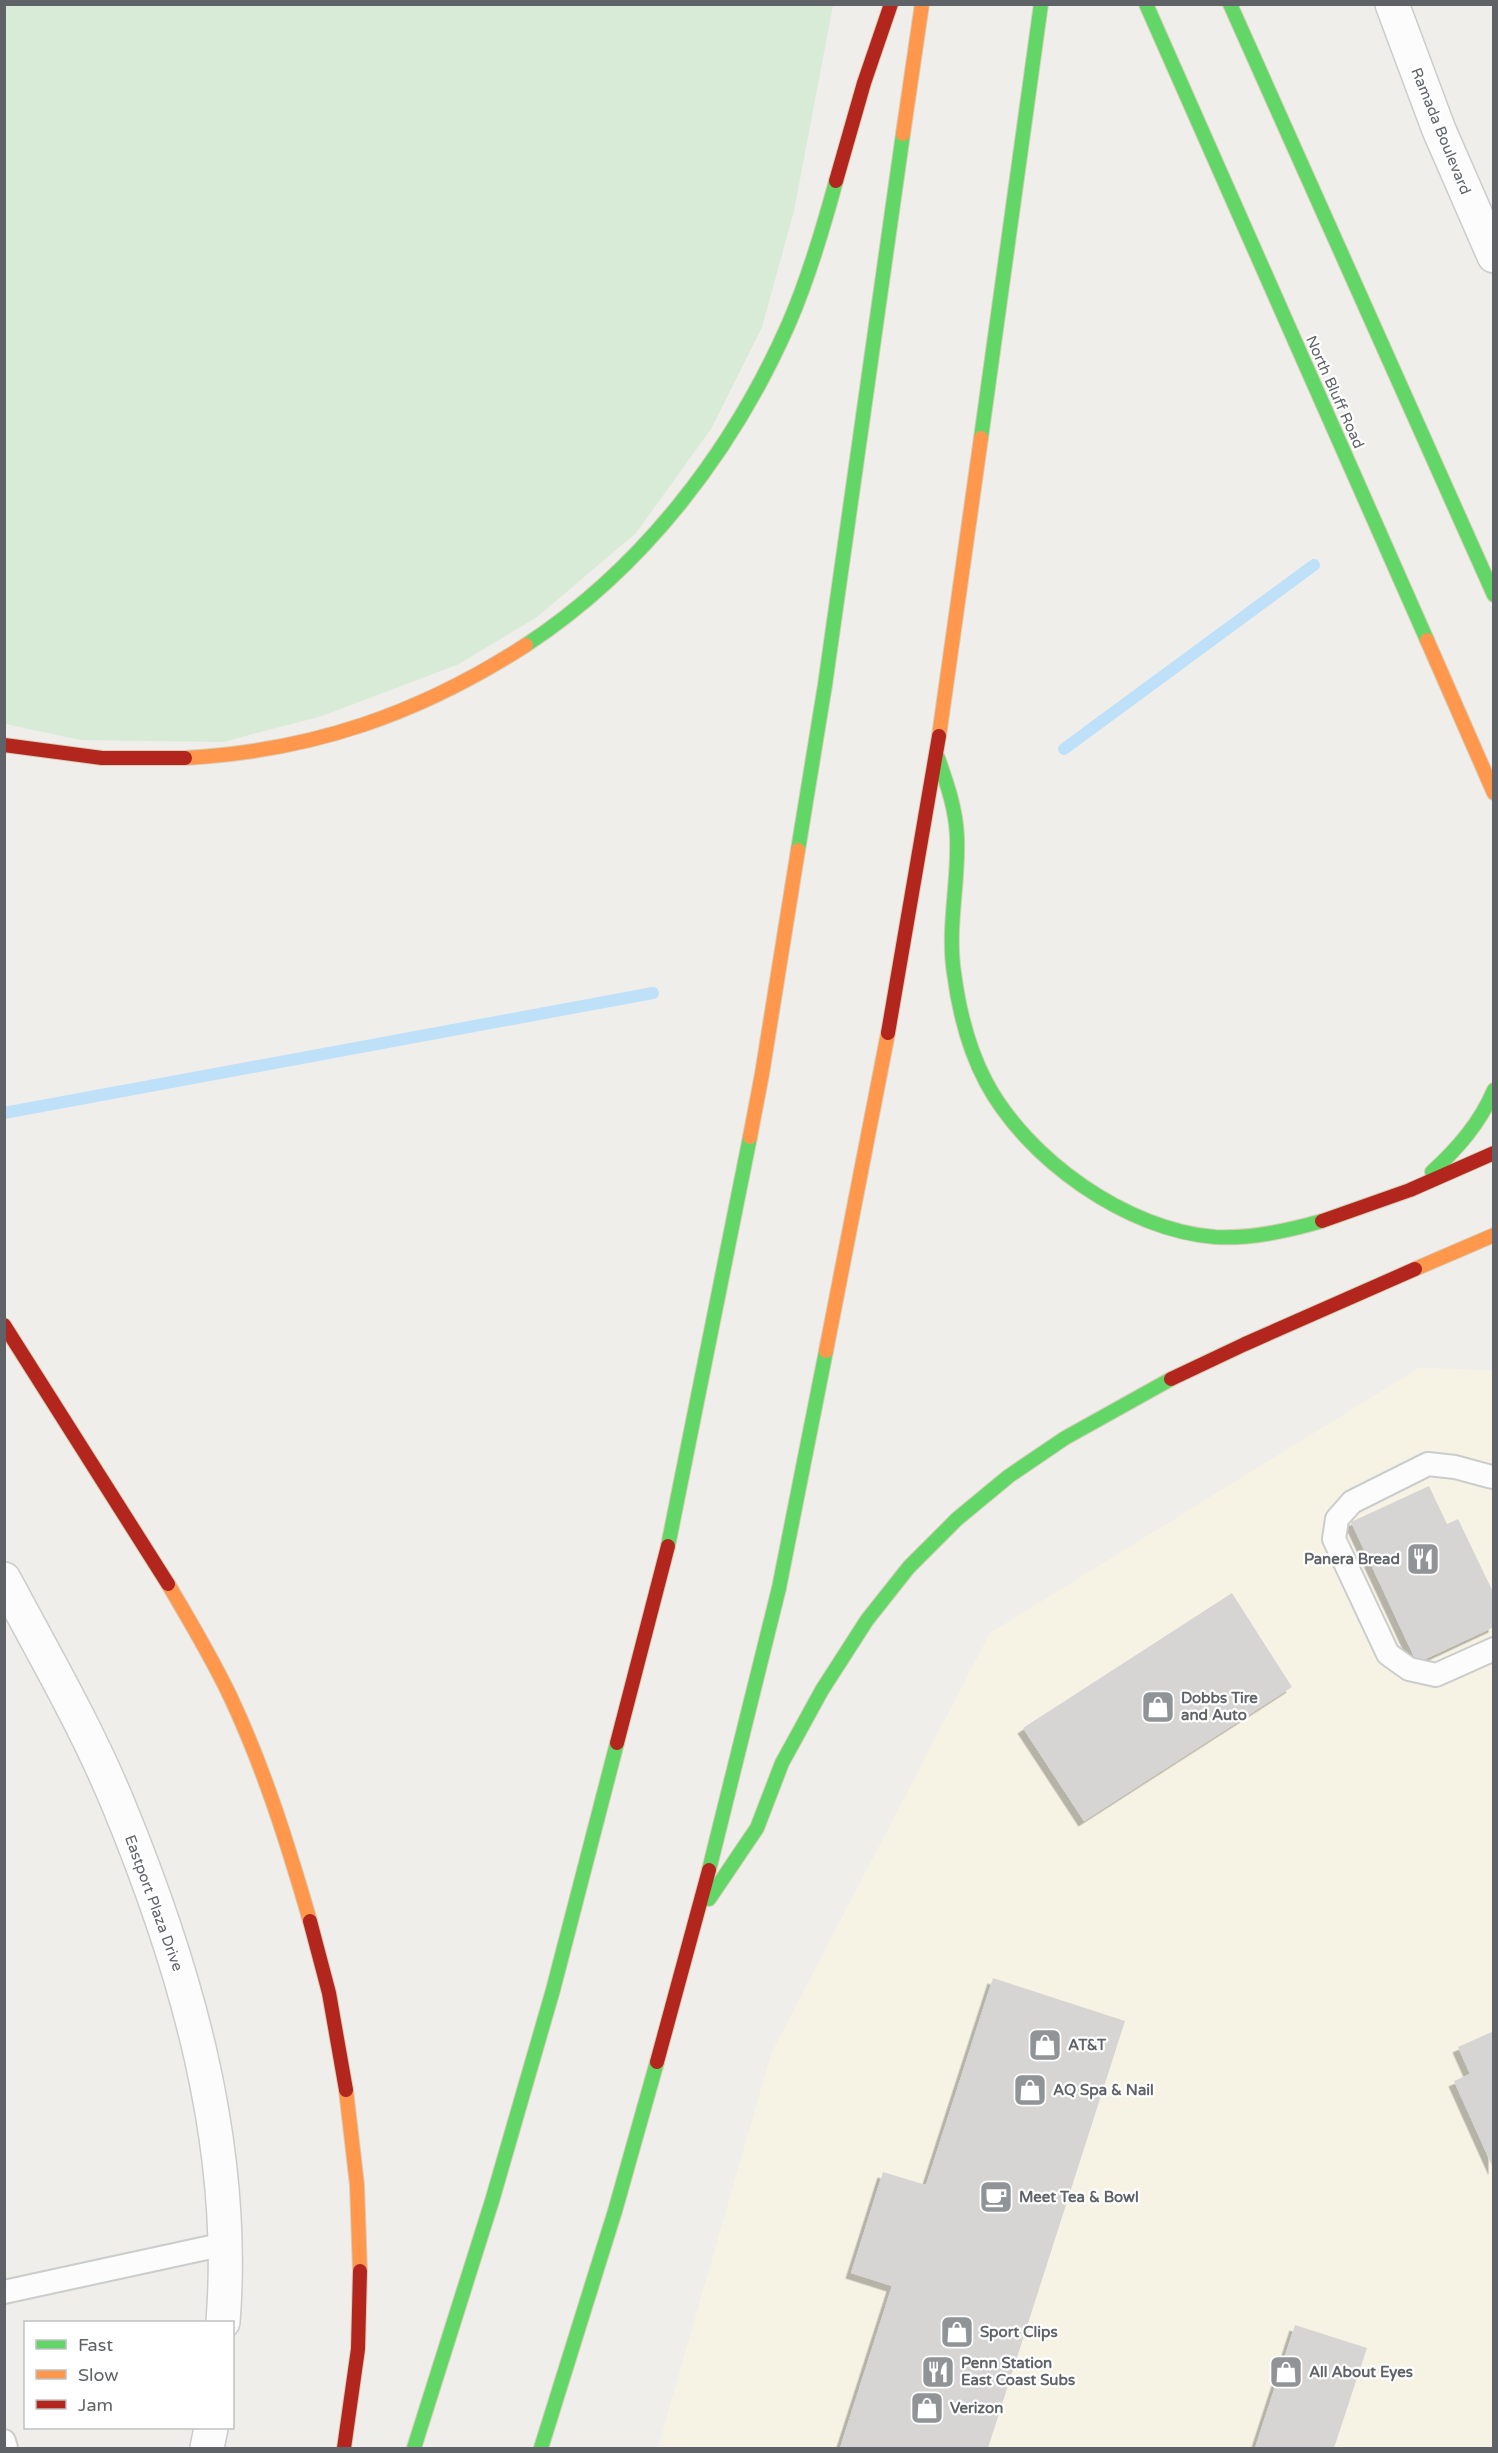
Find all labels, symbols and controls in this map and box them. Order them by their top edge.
street label: Ramada Boulevard [1407,65,1475,197]
street label: North Bluff Road [1302,333,1368,451]
restaurant icon: Panera Bread [1405,1541,1441,1577]
place label: Panera Bread [1304,1550,1400,1568]
shop icon: Dobbs Tire and Auto [1140,1689,1176,1725]
place label: Dobbs Tire and Auto [1181,1689,1258,1724]
street label: Eastport Plaza Drive [121,1832,187,1974]
shop icon: AT&T [1027,2027,1063,2063]
place label: AT&T [1068,2036,1107,2054]
shop icon: AQ Spa & Nail [1012,2072,1048,2108]
place label: AQ Spa & Nail [1053,2081,1154,2100]
cafe icon: Meet Tea & Bowl [978,2179,1014,2215]
place label: Meet Tea & Bowl [1019,2188,1139,2206]
shop icon: Sport Clips [939,2314,975,2350]
legend [24,2321,234,2429]
place label: Sport Clips [980,2323,1058,2342]
text: Fast [78,2334,113,2356]
restaurant icon: Penn Station East Coast Subs [920,2354,956,2390]
place label: Penn Station East Coast Subs [961,2354,1075,2389]
shop icon: All About Eyes [1268,2354,1304,2390]
place label: All About Eyes [1309,2363,1413,2382]
text: Slow [78,2364,119,2386]
shop icon: Verizon [909,2390,945,2426]
text: Jam [78,2394,113,2416]
place label: Verizon [950,2399,1003,2417]

